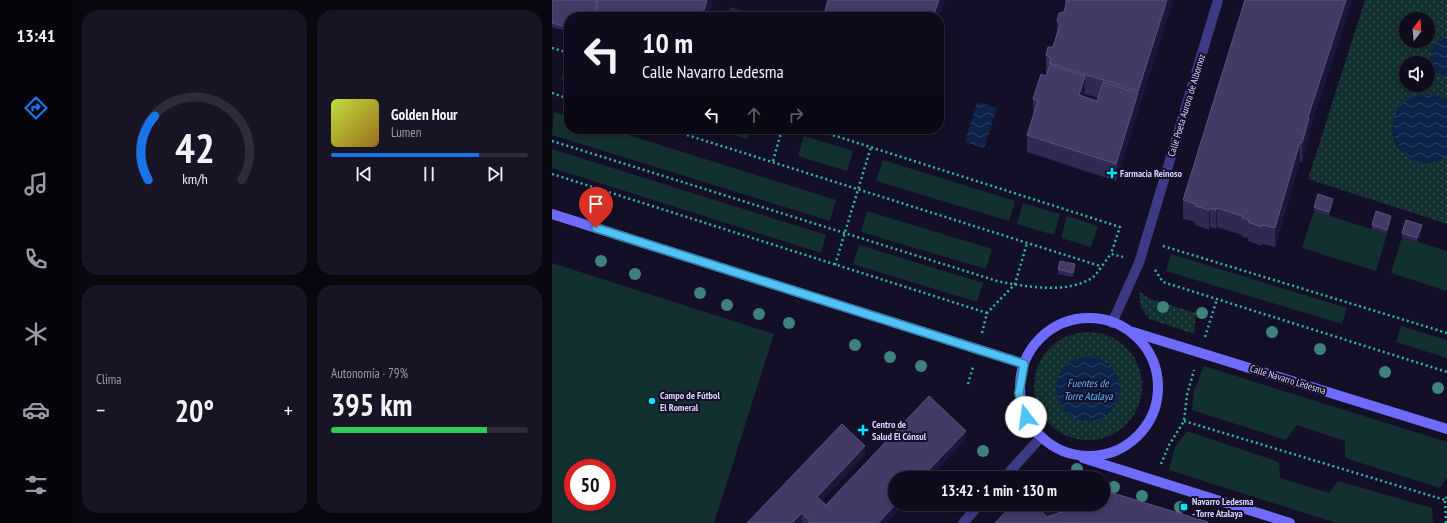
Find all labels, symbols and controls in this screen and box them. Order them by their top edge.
north arrow [1399,12,1435,48]
map controls [1399,12,1435,92]
text: 13:41 [17,24,55,47]
text: 10 m [642,24,693,61]
icon: left [576,28,628,80]
street label: Calle Poeta Aurora de Albornoz [1165,52,1208,158]
button: sound [1399,56,1435,92]
text: Calle Navarro Ledesma [642,60,784,83]
icon: directions [22,94,50,122]
icon: left [701,104,723,126]
icon: ahead [743,104,765,126]
icon: right [785,104,807,126]
text: Golden Hour [391,105,458,124]
text: 42 [175,121,214,174]
text: Lumen [391,124,421,141]
icon: previous [353,163,375,185]
icon: pause [418,163,440,185]
icon: next [484,163,506,185]
place label: Farmacia Reinoso [1120,167,1183,180]
marker: Farmacia Reinoso [1107,168,1117,178]
text: km/h [182,169,207,188]
icon: music [22,170,50,198]
pin [579,187,613,228]
icon: arrive [585,193,607,215]
icon: phone [22,245,50,273]
icon: climate [22,320,50,348]
street label: Calle Navarro Ledesma [1248,362,1327,397]
text: Autonomía · 79% [331,365,408,382]
text: Clima [96,371,121,388]
water label: Fuentes de Torre Atalaya [1063,376,1113,403]
text: 395 km [331,385,412,424]
place label: Campo de Fútbol El Romeral [660,389,720,414]
text: 20° [175,391,214,430]
icon: car [22,396,50,424]
text: − [96,396,105,424]
text: + [284,396,293,424]
marker: Campo de Fútbol El Romeral [647,396,657,406]
position arrow [1005,396,1047,438]
place label: Centro de Salud El Cónsul [872,418,927,443]
marker: Centro de Salud El Cónsul [857,424,869,436]
speed limit sign: 50 [564,459,616,511]
icon: filters [22,471,50,499]
text: 13:42 · 1 min · 130 m [941,481,1057,500]
place label: Navarro Ledesma - Torre Atalaya [1192,495,1253,520]
marker: Navarro Ledesma - Torre Atalaya [1179,502,1189,512]

